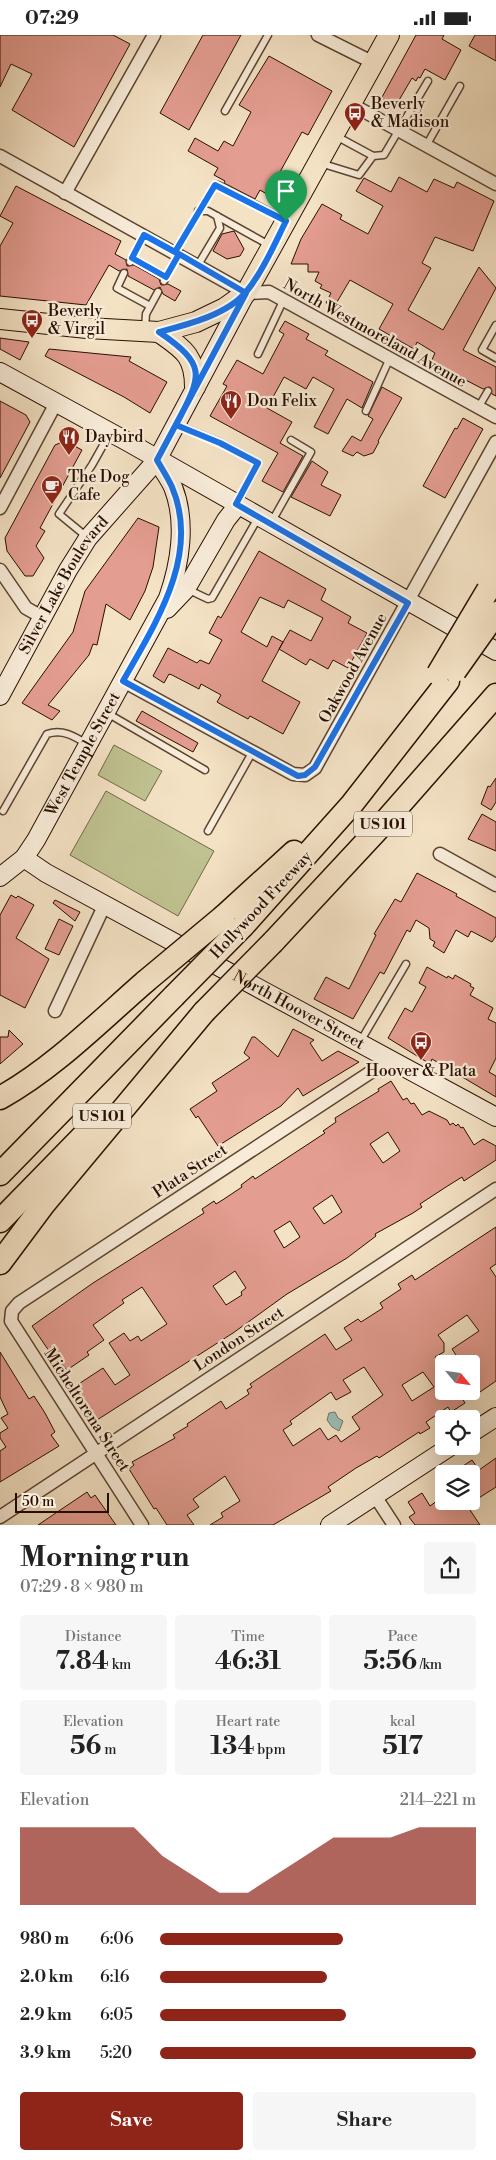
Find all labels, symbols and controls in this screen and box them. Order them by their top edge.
text: 07:29 [25,6,79,30]
place label: Beverly & Madison [370,94,450,132]
bus stop icon: Beverly & Madison [343,101,367,132]
pin [265,170,307,221]
icon: arrive [272,177,300,205]
street label: North Westmoreland Avenue [280,274,470,392]
place label: Beverly & Virgil [47,301,105,339]
bus stop icon: Beverly & Virgil [20,308,44,339]
restaurant icon: Don Felix [219,389,243,420]
place label: Don Felix [247,391,318,411]
restaurant icon: Daybird [57,425,81,456]
place label: Daybird [85,427,143,447]
place label: The Dog Cafe [68,467,130,505]
cafe icon: The Dog Cafe [40,474,64,505]
street label: Silver Lake Boulevard [15,512,113,658]
street label: Oakwood Avenue [314,609,392,727]
street label: West Temple Street [40,688,125,821]
road number: US 101 [354,811,412,837]
street label: Hollywood Freeway [206,847,316,963]
street label: North Hoover Street [229,966,368,1054]
bus stop icon: Hoover & Plata [409,1030,433,1061]
place label: Hoover & Plata [366,1061,477,1081]
road number: US 101 [73,1103,131,1129]
street label: Plata Street [149,1139,231,1202]
street label: London Street [190,1302,288,1376]
street label: Micheltorena Street [40,1344,135,1476]
north arrow [435,1355,480,1400]
map controls [435,1355,480,1510]
button: locate [435,1410,480,1455]
button: layers [435,1465,480,1510]
scale bar [15,1490,109,1513]
text: 50 m [22,1493,54,1511]
text: Morning run [20,1540,189,1575]
button: share [424,1542,476,1594]
text: 07:29 · 8 × 980 m [20,1577,143,1597]
text: Distance [65,1628,122,1646]
text: Time [231,1628,265,1646]
text: Pace [388,1628,418,1646]
text: 7.84 [55,1646,109,1677]
text: 46:31 [215,1646,281,1677]
text: 5:56 [363,1646,417,1677]
text: km [109,1656,131,1674]
text: /km [417,1656,442,1674]
text: Elevation [63,1713,124,1731]
text: Heart rate [216,1713,280,1731]
text: kcal [390,1713,415,1731]
text: 56 [70,1731,101,1762]
text: 134 [210,1731,254,1762]
text: 517 [382,1731,423,1762]
text: m [101,1741,117,1759]
text: bpm [254,1741,286,1759]
text: Elevation [20,1790,89,1810]
text: 214–221 m [400,1790,476,1810]
text: 980 m [20,1929,69,1949]
text: 6:06 [100,1929,134,1949]
text: 2.0 km [20,1967,73,1987]
text: 6:16 [100,1967,129,1987]
text: 2.9 km [20,2005,71,2025]
text: 6:05 [100,2005,133,2025]
text: 3.9 km [20,2043,71,2063]
text: 5:20 [100,2043,132,2063]
button: Save [20,2092,243,2150]
button: Share [253,2092,476,2150]

